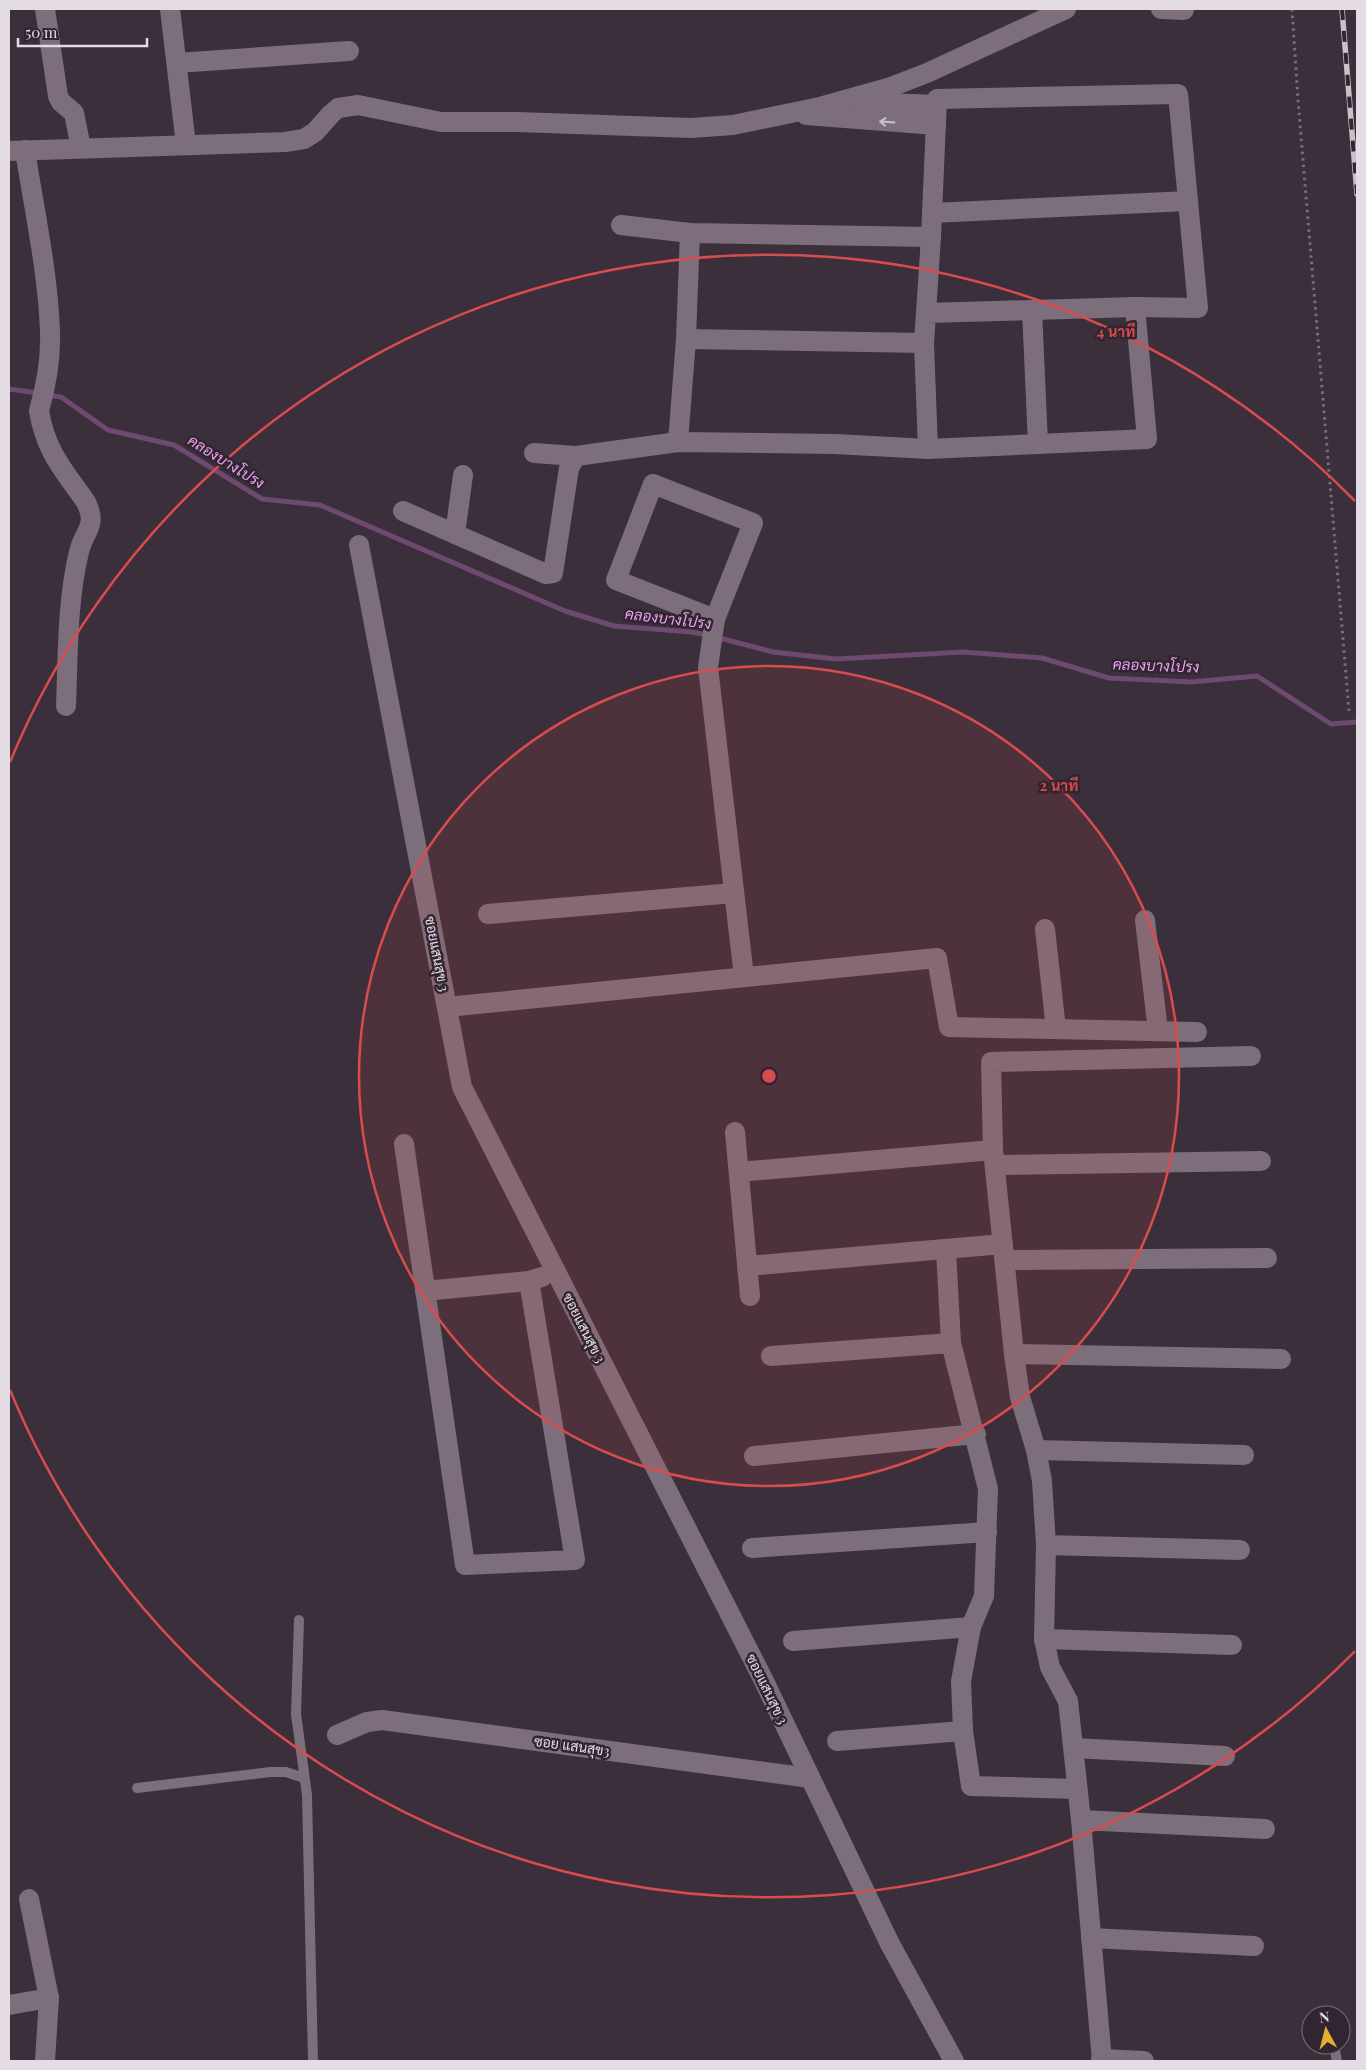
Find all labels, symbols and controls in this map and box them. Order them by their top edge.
scale bar [18,15,146,47]
text: 50 m [25,22,58,42]
one-way arrow [880,117,896,126]
text: 4 นาที [1097,321,1136,341]
water label: คลองบางโปรง [184,430,269,493]
water label: คลองบางโปรง [624,603,713,633]
water label: คลองบางโปรง [1112,653,1200,677]
text: 2 นาที [1040,775,1079,795]
street label: ซอยแสนสุข 3 [420,915,454,993]
centre of rings [760,1067,778,1085]
street label: ซอยแสนสุข 3 [558,1289,610,1367]
street label: ซอยแสนสุข 3 [741,1650,793,1728]
street label: ซอย แสนสุข3 [533,1731,611,1761]
north arrow [1301,2005,1351,2055]
text: N [1318,2007,1331,2027]

